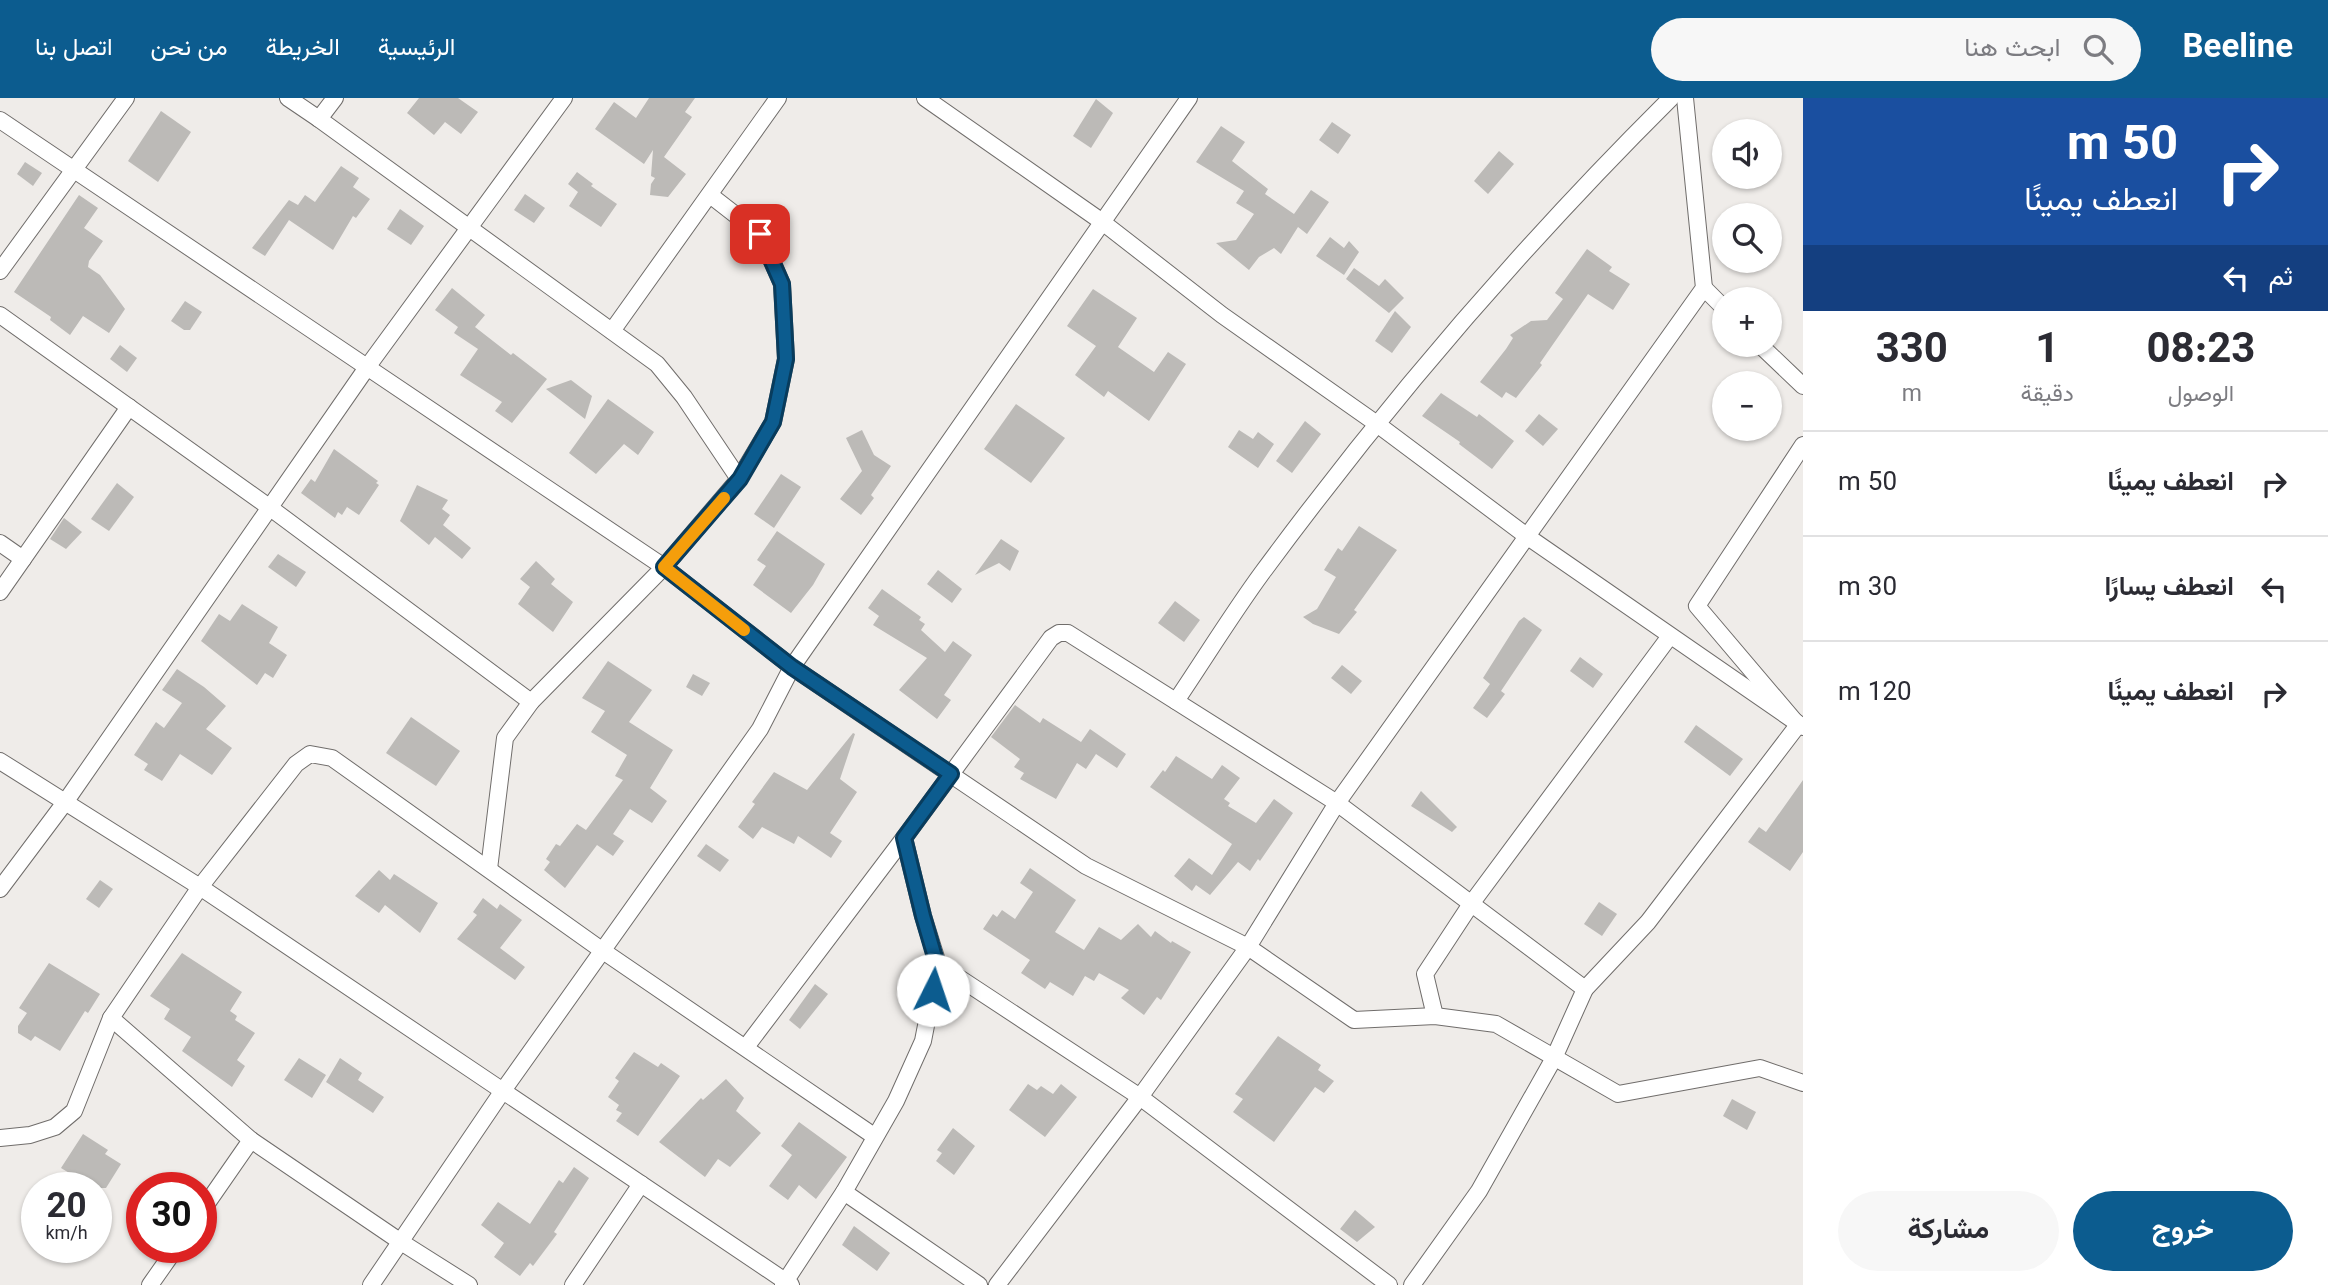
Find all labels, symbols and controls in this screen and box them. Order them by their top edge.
search box [1651,18,2141,81]
text: Beeline [2183,23,2293,75]
text: ابحث هنا [1964,29,2061,70]
text: اتصل بنا [35,30,113,68]
text: من نحن [151,30,228,68]
text: الخريطة [266,30,340,68]
text: الرئيسية [378,30,455,68]
icon: search [2079,30,2117,68]
text: 50 m [2067,109,2178,185]
map controls [1712,119,1782,441]
button: sound [1712,119,1782,189]
icon: right [2202,126,2293,217]
text: انعطف يمينًا [2024,177,2178,227]
button: search [1712,203,1782,273]
pin [730,204,790,264]
icon: arrive [741,215,779,253]
text: ثم [2269,258,2293,299]
icon: left [2217,259,2255,297]
button: + [1712,287,1782,357]
text: 330 [1876,319,1948,385]
text: 1 [2035,319,2059,385]
text: 08:23 [2146,319,2255,385]
button: − [1712,371,1782,441]
text: m [1902,377,1922,413]
text: دقيقة [2021,377,2074,413]
text: الوصول [2168,377,2234,413]
text: 50 m [1838,463,1897,504]
text: انعطف يمينًا [2108,463,2234,504]
icon: right [2255,465,2293,503]
text: 30 m [1838,568,1897,609]
text: انعطف يسارًا [2104,568,2234,609]
icon: left [2255,570,2293,608]
text: 120 m [1838,673,1912,714]
text: انعطف يمينًا [2108,673,2234,714]
icon: right [2255,675,2293,713]
position arrow [896,953,970,1027]
speed limit sign: 30 [126,1172,217,1263]
text: 20 [46,1181,87,1236]
button: مشاركة [1838,1191,2059,1271]
button: خروج [2073,1191,2293,1271]
text: km/h [45,1221,88,1249]

